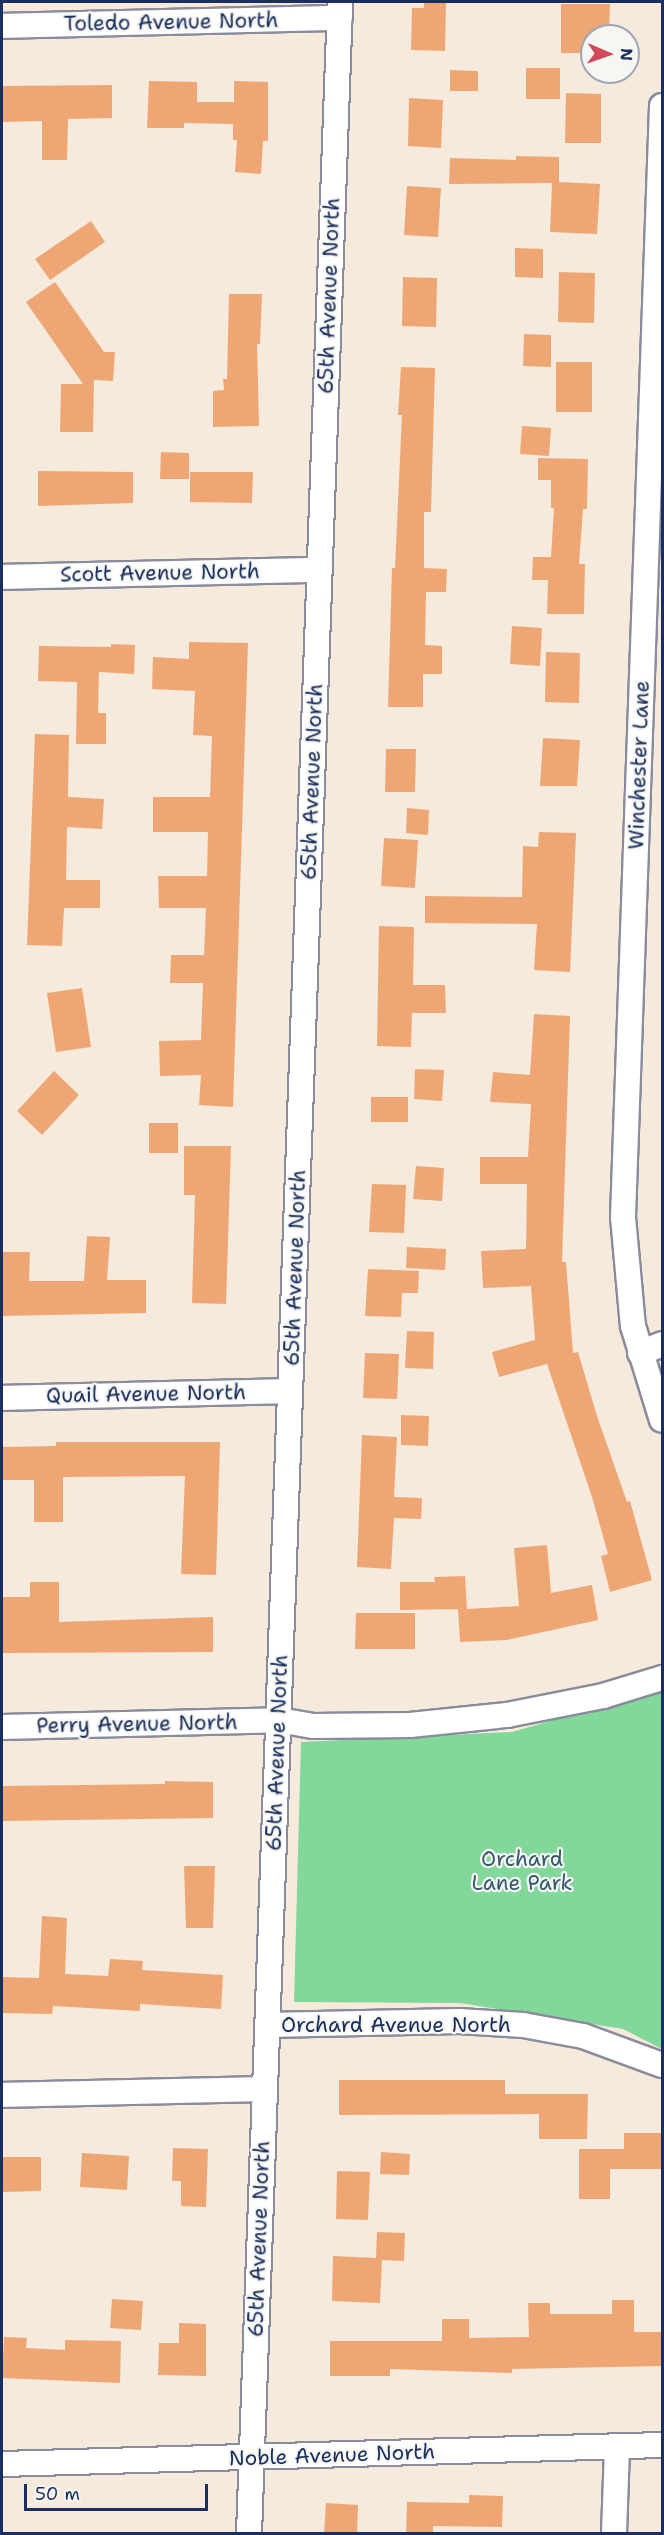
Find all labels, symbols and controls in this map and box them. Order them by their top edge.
street label: Toledo Avenue North [64,8,278,36]
north arrow [580,24,640,84]
text: N [616,48,637,61]
street label: 65th Avenue North [313,197,345,395]
street label: Scott Avenue North [60,559,260,587]
street label: Winchester Lane [623,680,655,850]
street label: 65th Avenue North [296,683,328,881]
street label: 65th Avenue North [279,1169,311,1367]
street label: Quail Avenue North [46,1380,246,1408]
street label: 65th Avenue North [261,1654,293,1852]
street label: Perry Avenue North [36,1710,238,1738]
park label: Orchard Lane Park [471,1846,573,1896]
street label: Orchard Avenue North [281,2012,511,2038]
street label: 65th Avenue North [243,2140,275,2338]
street label: Noble Avenue North [228,2439,436,2471]
scale bar [27,2472,212,2510]
text: 50 m [35,2482,80,2506]

